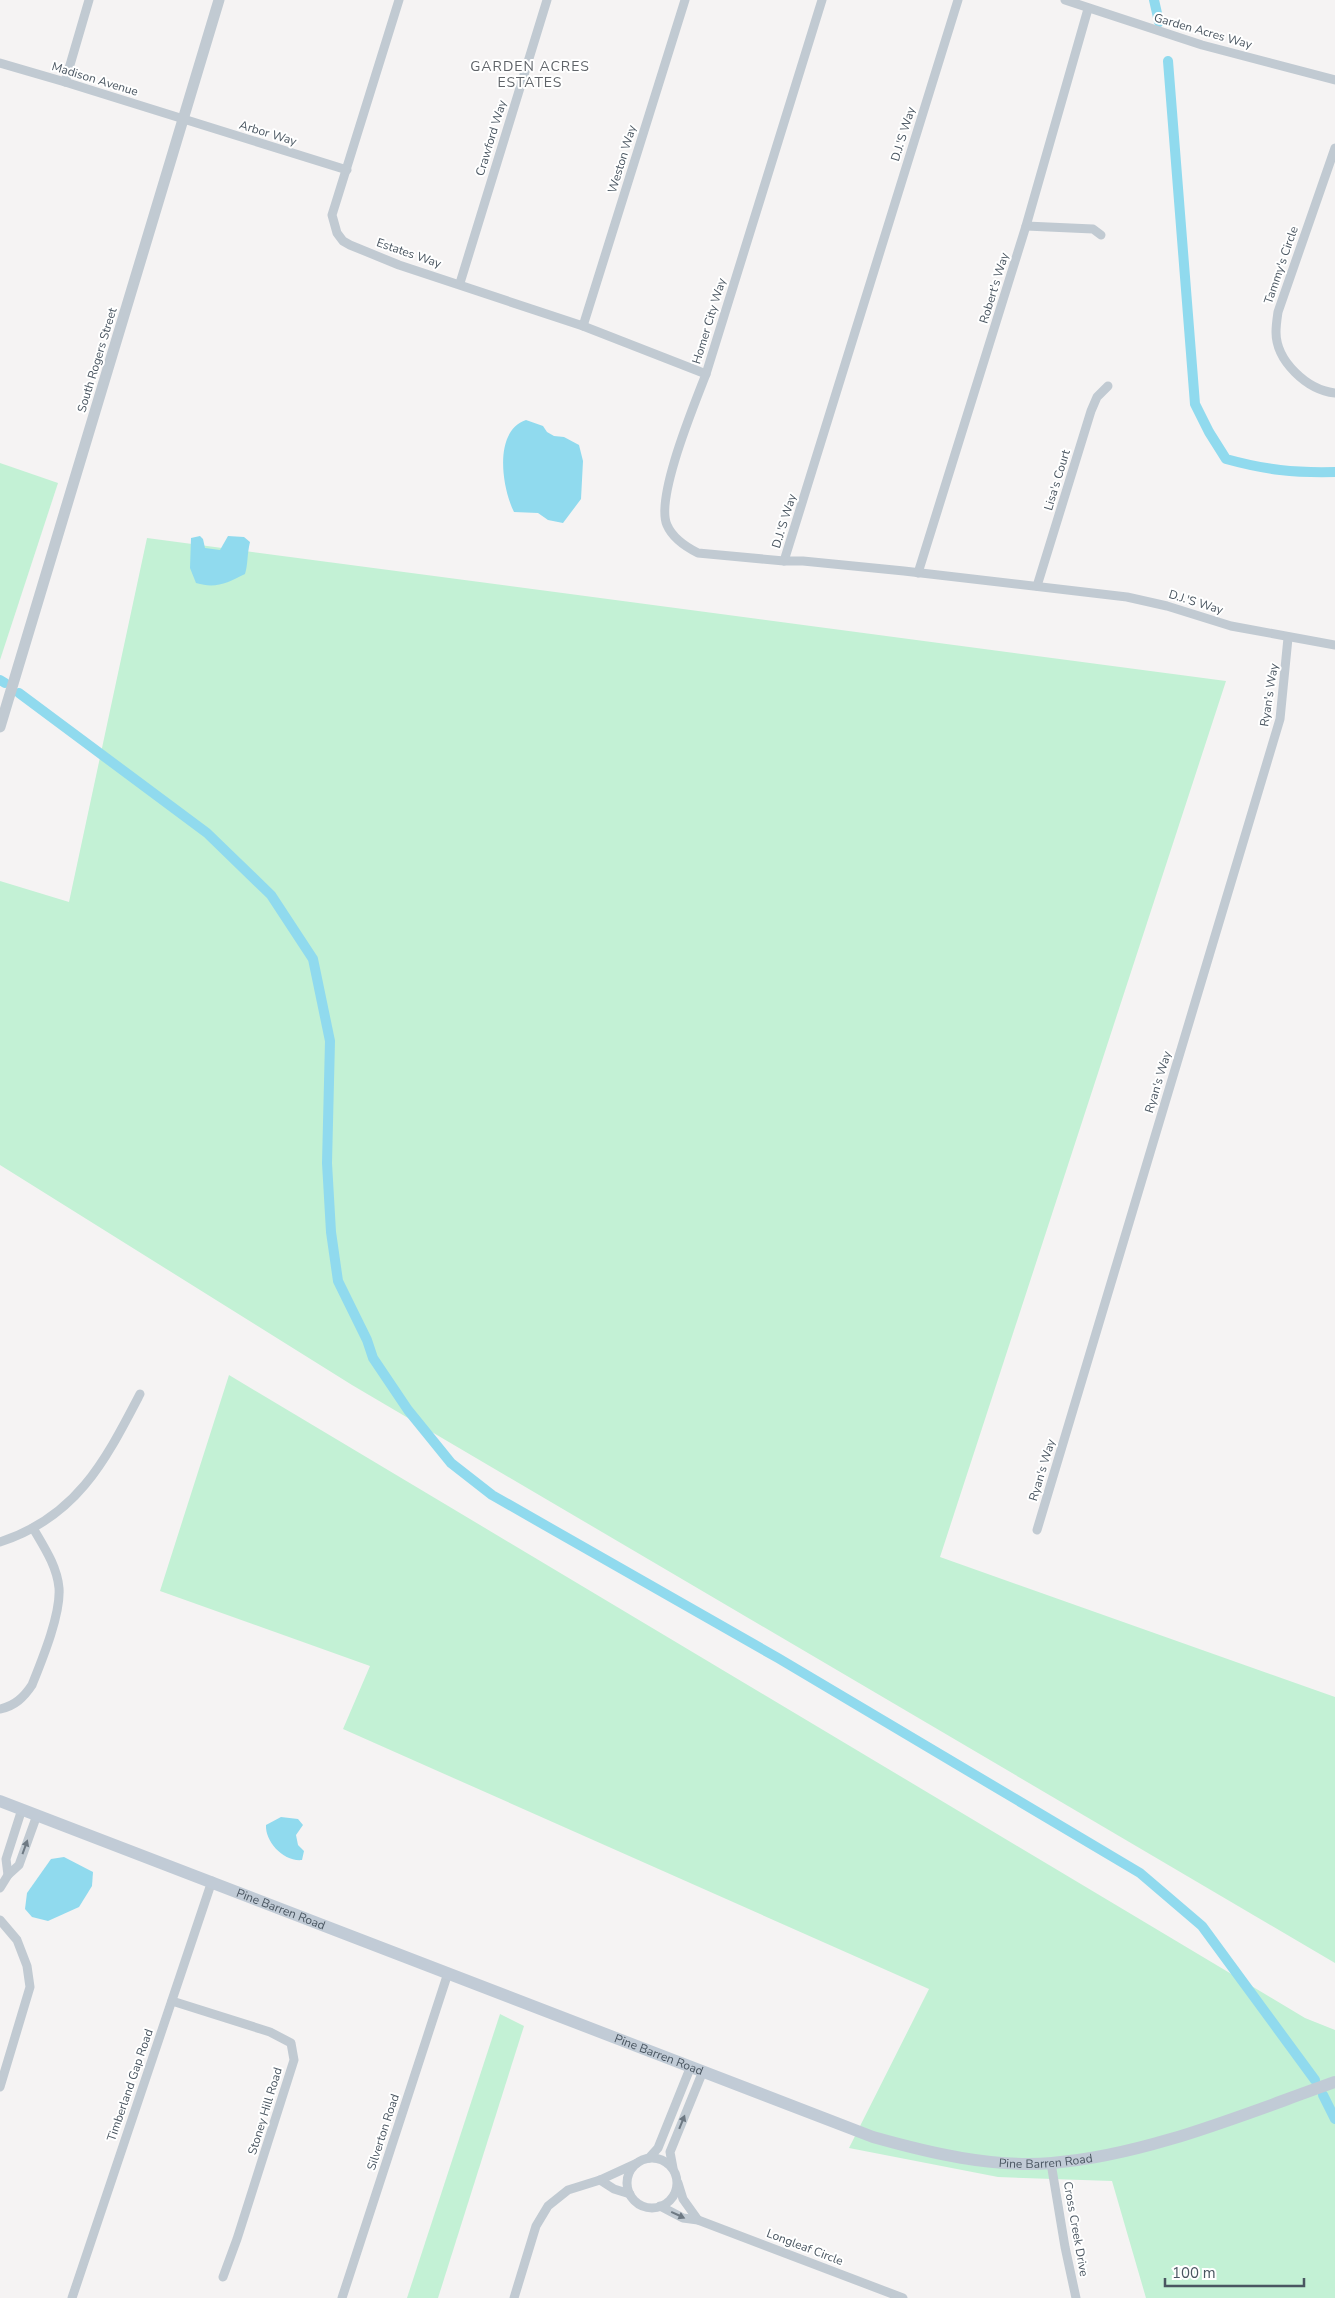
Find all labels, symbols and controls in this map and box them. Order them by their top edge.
street label: Garden Acres Way [1152,9,1255,53]
district label: GARDEN ACRES ESTATES [470,57,590,92]
street label: Madison Avenue [50,58,140,100]
street label: Crawford Way [472,97,510,178]
street label: D.J.'S Way [887,104,919,163]
street label: Arbor Way [237,117,299,150]
street label: Weston Way [604,122,640,195]
street label: Tammy's Circle [1260,224,1302,306]
street label: Estates Way [374,234,444,272]
street label: Robert's Way [976,250,1013,325]
street label: Homer City Way [688,275,730,366]
street label: South Rogers Street [73,305,121,414]
street label: Lisa's Court [1040,447,1074,512]
street label: D.J.'S Way [768,491,800,550]
street label: D.J.'S Way [1167,586,1226,618]
street label: Ryan's Way [1256,661,1282,728]
street label: Ryan's Way [1141,1048,1175,1115]
street label: Ryan's Way [1025,1436,1059,1503]
one-way arrow [21,1839,29,1854]
street label: Pine Barren Road [234,1885,328,1933]
street label: Timberland Gap Road [103,2027,157,2143]
street label: Pine Barren Road [612,2030,706,2079]
street label: Stoney Hill Road [244,2065,286,2157]
street label: Silverton Road [363,2092,403,2172]
one-way arrow [679,2115,687,2130]
street label: Pine Barren Road [998,2150,1094,2172]
street label: Cross Creek Drive [1060,2180,1092,2278]
one-way arrow [671,2212,685,2220]
street label: Longleaf Circle [764,2225,846,2269]
scale bar [1165,2256,1304,2288]
text: 100 m [1172,2263,1216,2283]

